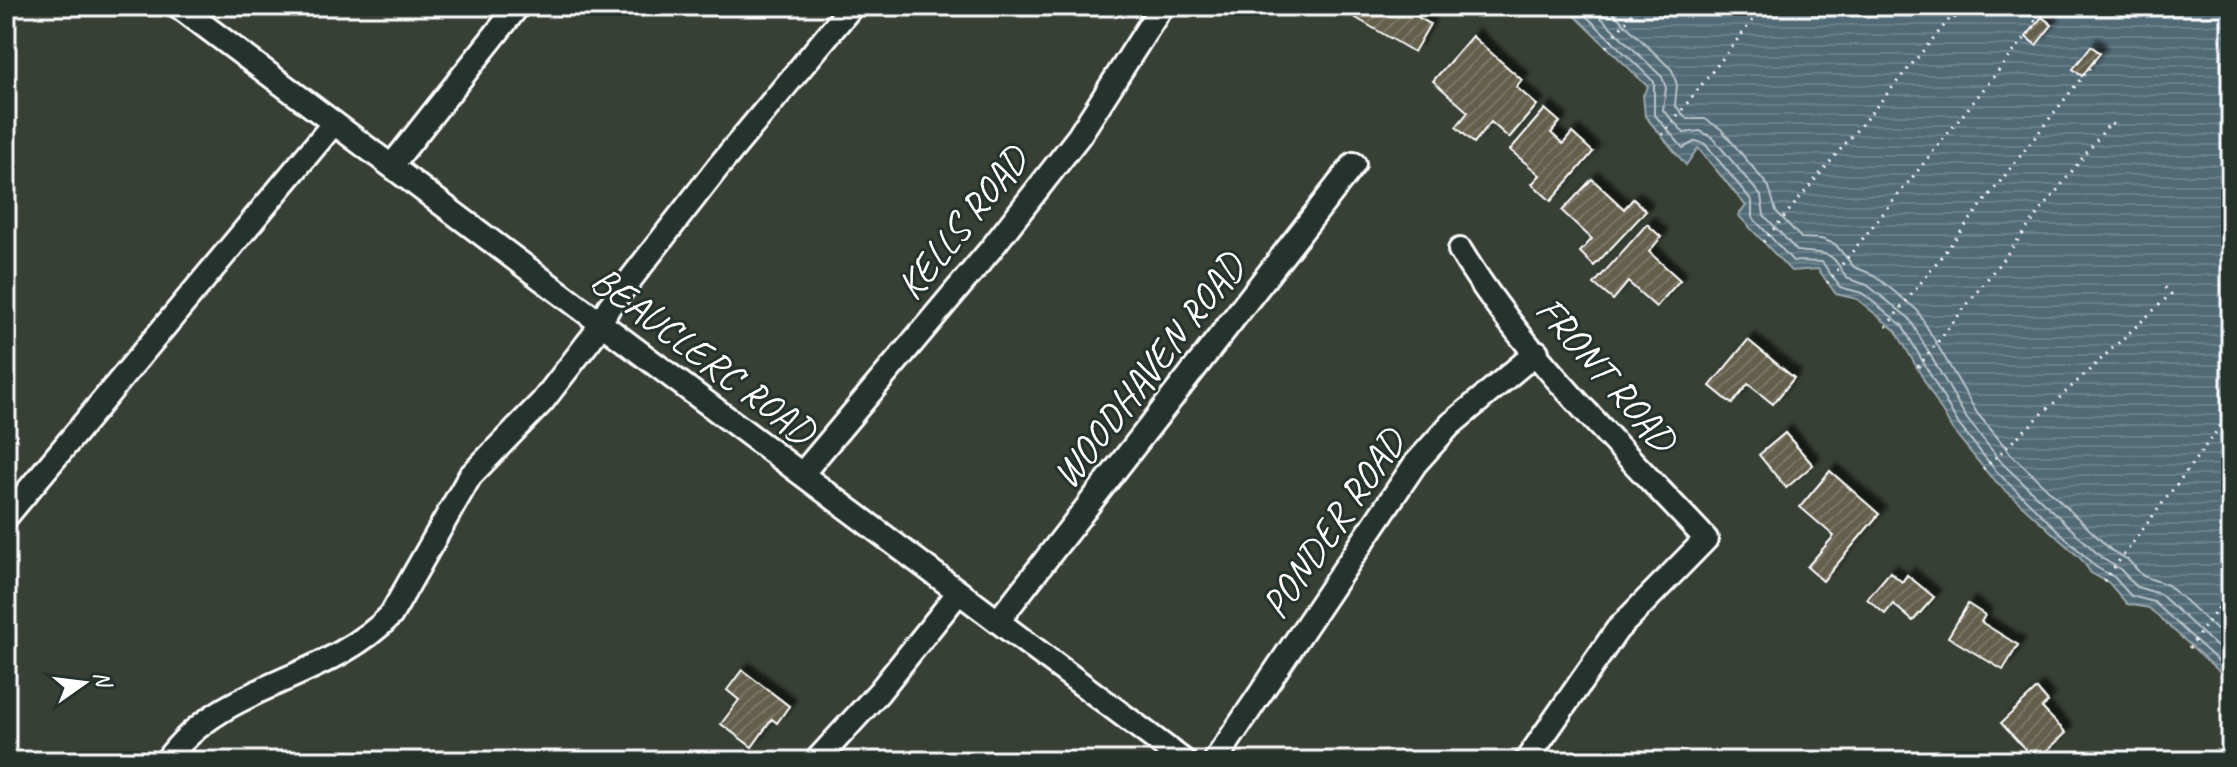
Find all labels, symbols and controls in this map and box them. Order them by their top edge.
street label: KELLS ROAD [885,134,1041,309]
street label: WOODHAVEN ROAD [1041,241,1257,498]
street label: BEAUCLERC ROAD [581,255,827,457]
street label: FRONT ROAD [1525,286,1690,465]
street label: PONDER ROAD [1250,417,1418,628]
north arrow [44,643,124,723]
text: N [87,668,118,692]

